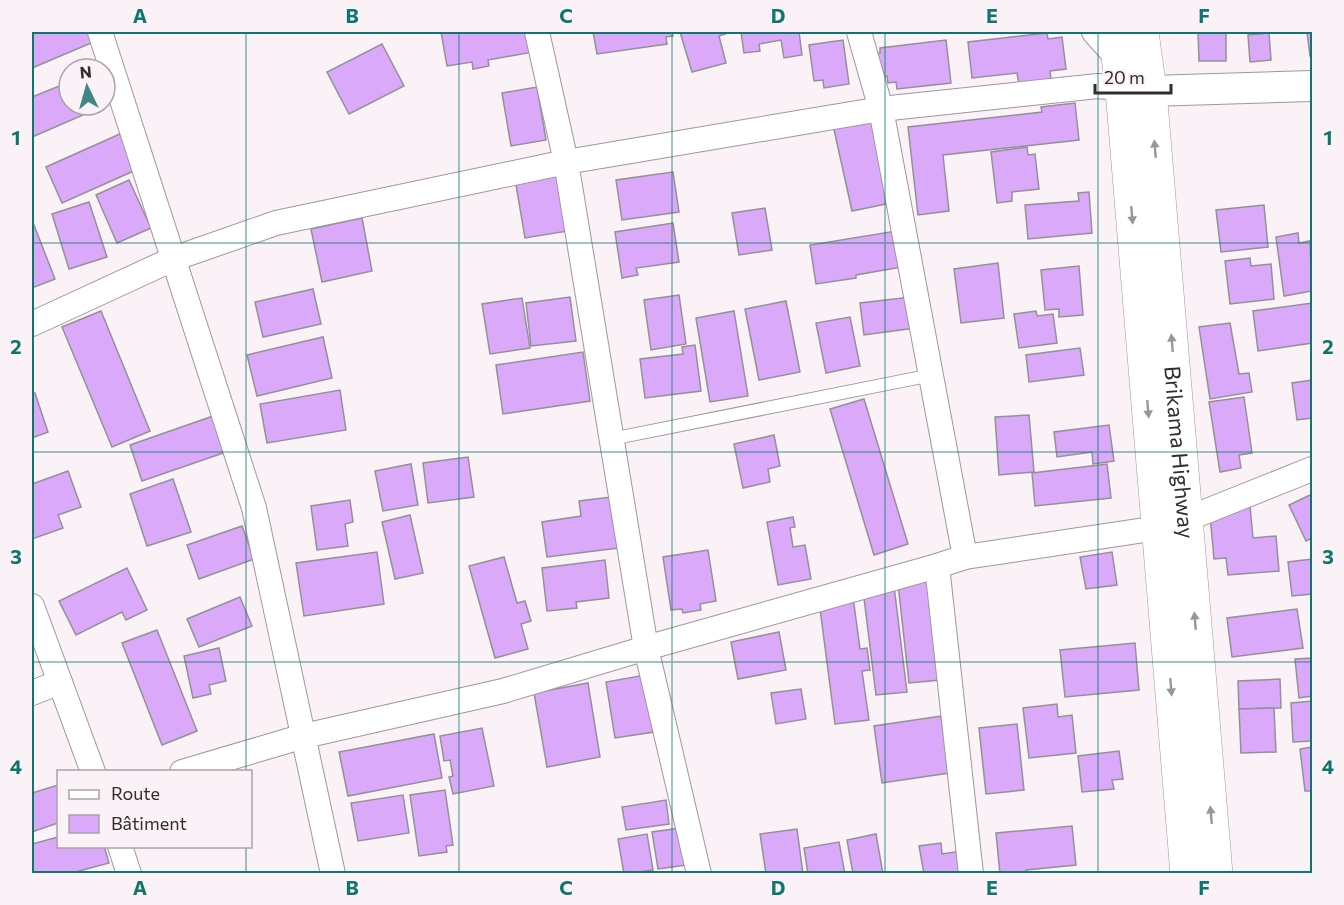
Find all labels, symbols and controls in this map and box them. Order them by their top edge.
text: A [133,3,147,27]
text: B [345,3,359,27]
text: C [559,3,573,27]
text: D [771,3,785,27]
text: E [986,3,998,27]
text: F [1198,3,1210,27]
north arrow [57,57,117,117]
scale bar [1095,57,1172,95]
text: N [79,62,92,82]
text: 20 m [1104,66,1145,88]
text: 1 [11,125,21,149]
text: 1 [1323,125,1333,149]
one-way arrow [1150,139,1160,158]
one-way arrow [1127,206,1137,225]
one-way arrow [1167,333,1176,352]
text: 2 [10,334,22,358]
text: 2 [1322,334,1334,358]
street label: Brikama Highway [1160,365,1201,540]
one-way arrow [1143,400,1153,419]
text: 3 [10,544,22,568]
text: 3 [1322,544,1334,568]
one-way arrow [1190,611,1200,630]
one-way arrow [1166,678,1176,697]
text: 4 [10,754,22,778]
text: 4 [1322,754,1334,778]
legend [57,770,252,848]
text: Route [111,782,160,804]
one-way arrow [1206,806,1216,825]
text: Bâtiment [111,812,187,834]
text: A [133,875,147,899]
text: B [345,875,359,899]
text: C [559,875,573,899]
text: D [771,875,785,899]
text: E [986,875,998,899]
text: F [1198,875,1210,899]

